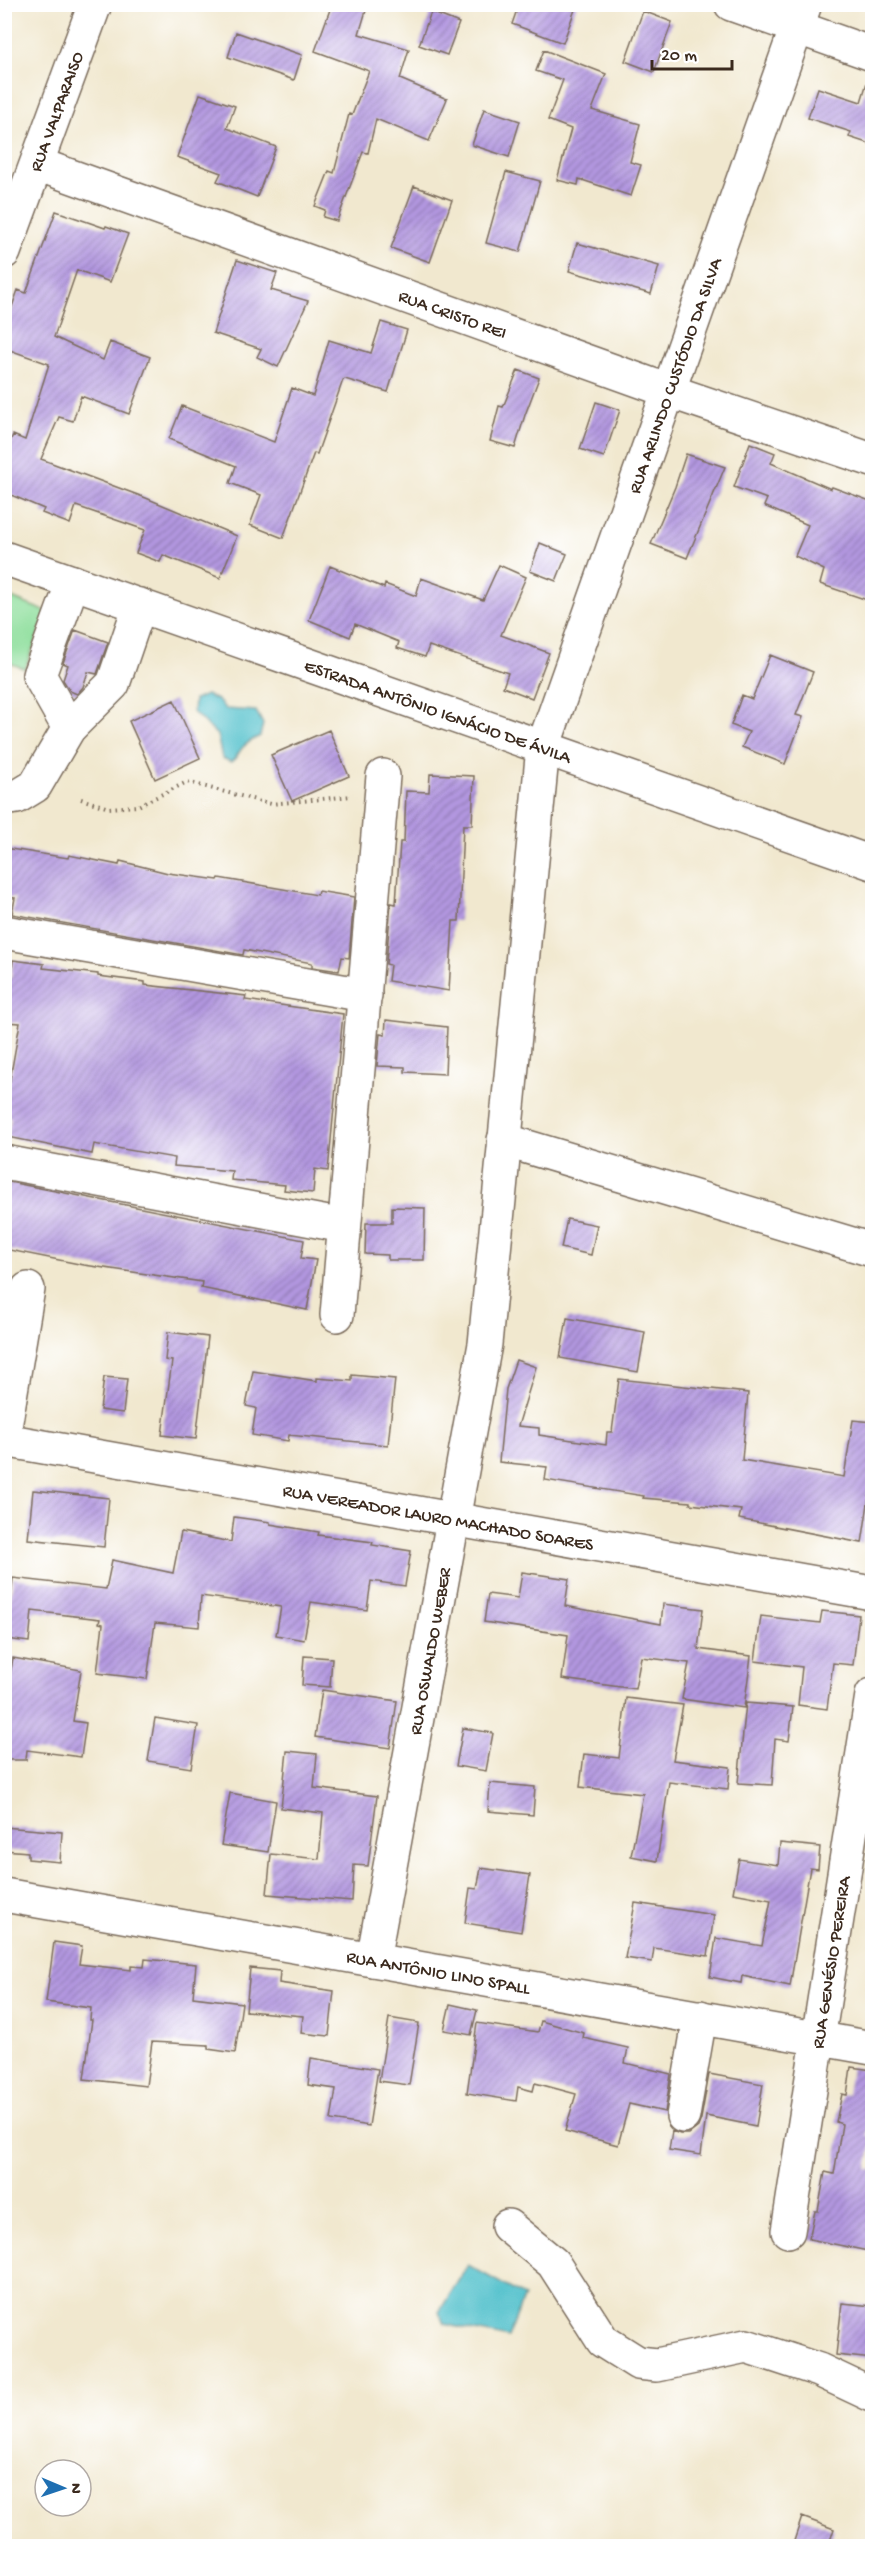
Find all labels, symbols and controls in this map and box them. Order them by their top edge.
scale bar [652,33,732,71]
text: 20 m [661,46,697,67]
street label: RUA VALPARAISO [26,49,90,175]
street label: RUA ARLINDO CUSTÓDIO DA SILVA [625,254,728,497]
street label: RUA CRISTO REI [395,287,509,345]
street label: ESTRADA ANTÔNIO IGNÁCIO DE ÁVILA [301,656,575,770]
street label: RUA VEREADOR LAURO MACHADO SOARES [281,1481,596,1557]
street label: RUA OSWALDO WEBER [406,1566,457,1737]
street label: RUA GENÉSIO PEREIRA [809,1874,857,2050]
street label: RUA ANTÔNIO LINO SPALL [344,1948,533,2001]
north arrow [33,2458,93,2518]
text: N [65,2483,84,2495]

